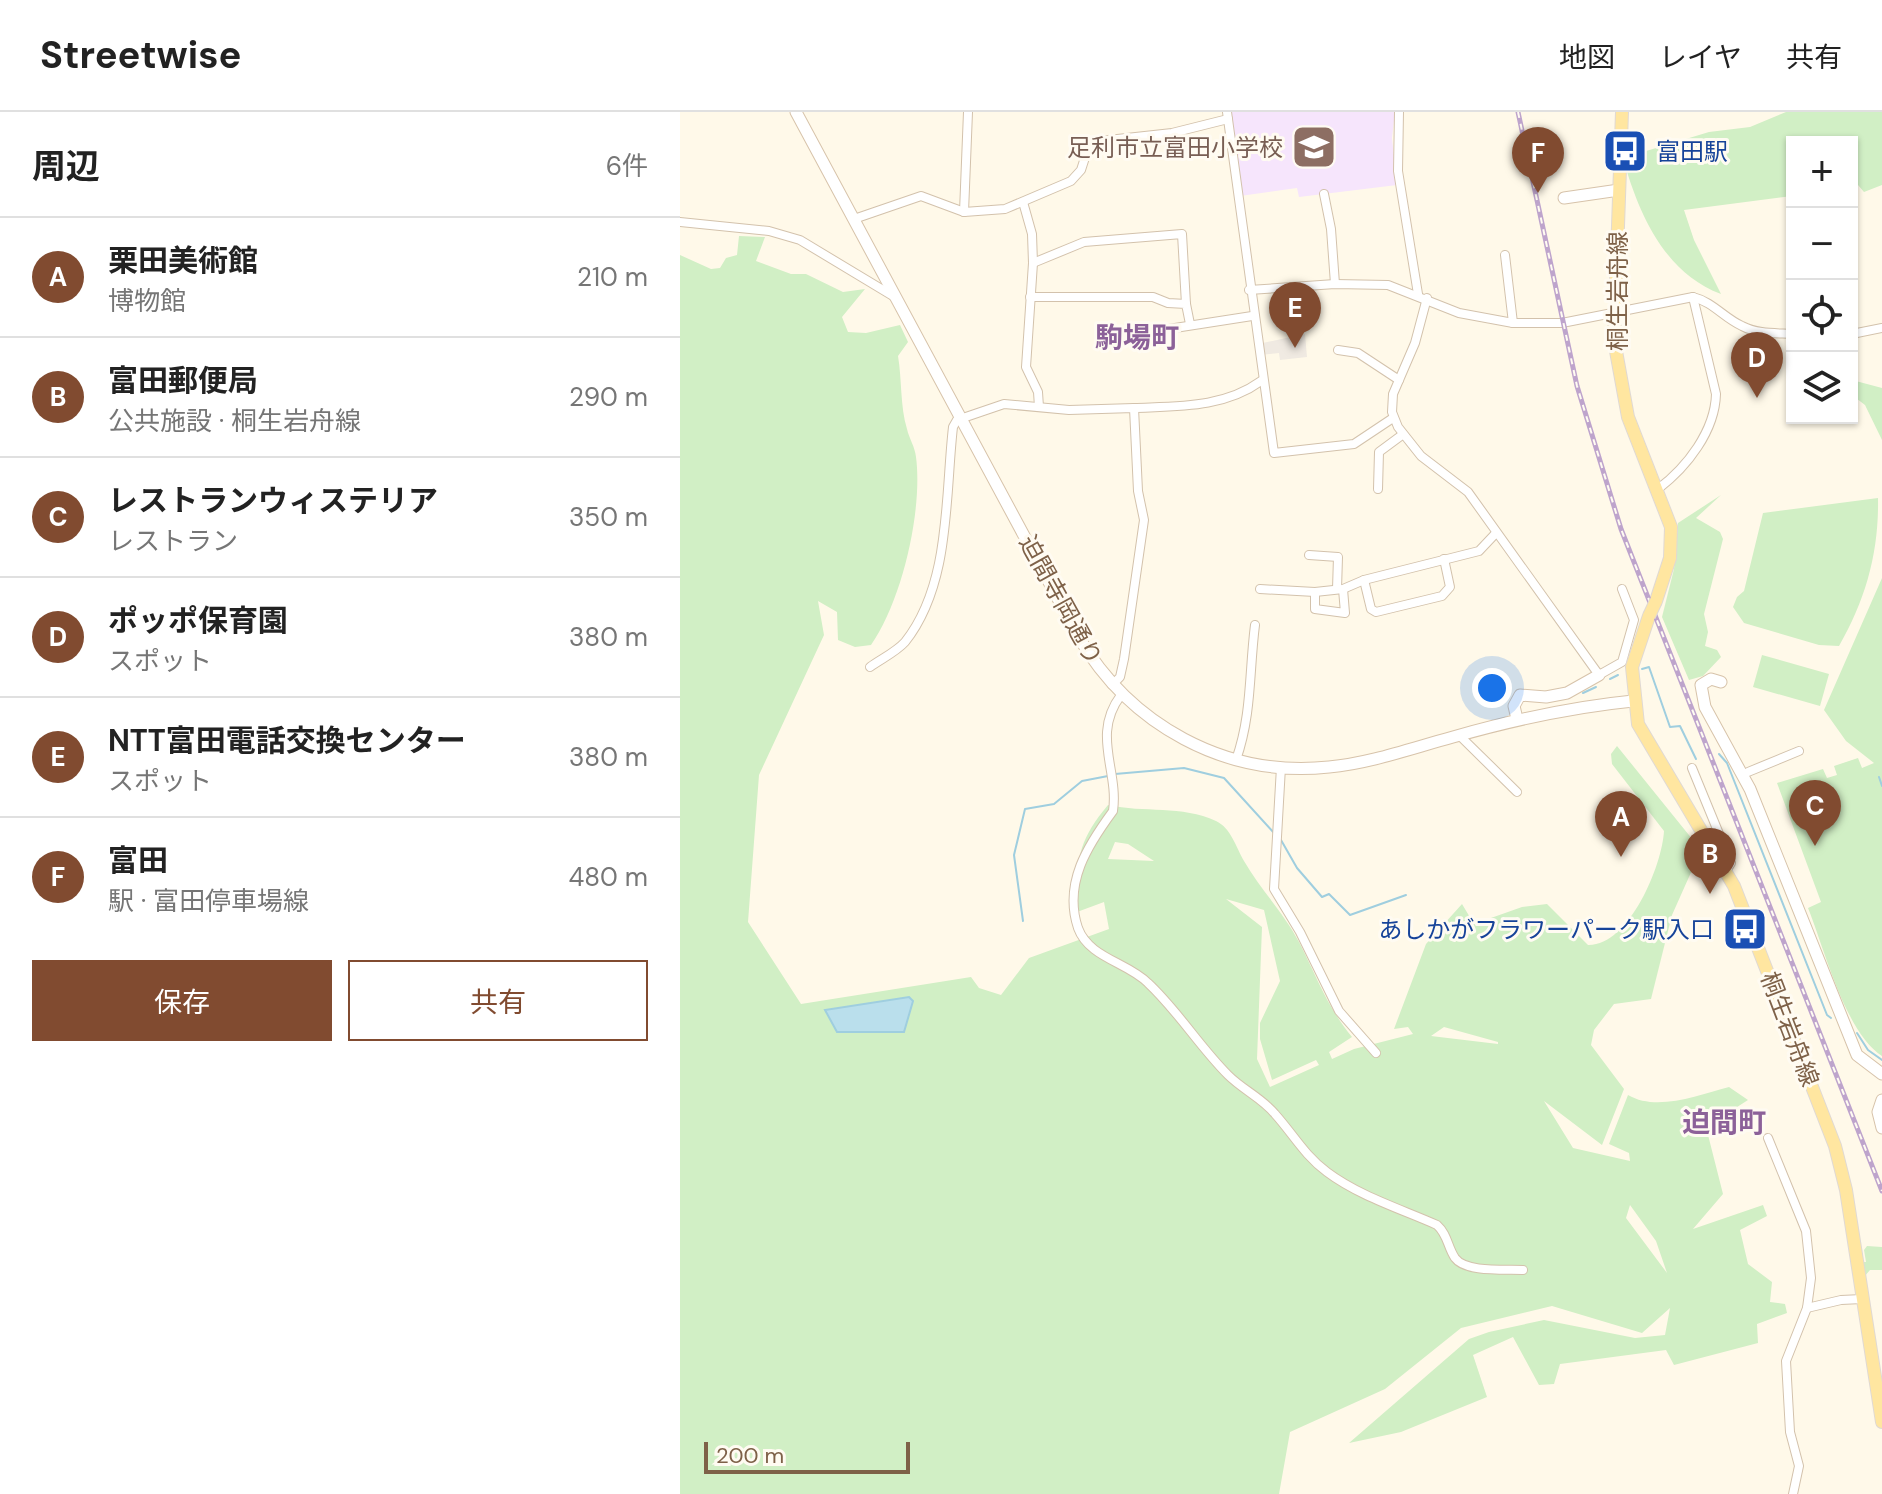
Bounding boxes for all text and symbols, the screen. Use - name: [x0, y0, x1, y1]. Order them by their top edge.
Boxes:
- text: Streetwise: [40, 30, 241, 80]
- text: 地図: [1559, 39, 1615, 76]
- text: レイヤ: [1659, 39, 1742, 76]
- text: 共有: [1786, 39, 1842, 76]
- school or university icon: 足利市立富田小学校: [1290, 123, 1338, 171]
- pin: F: [1512, 127, 1564, 193]
- bus stop icon: 富田駅: [1601, 127, 1649, 175]
- place label: 足利市立富田小学校: [1067, 132, 1283, 163]
- place label: 富田駅: [1656, 136, 1728, 167]
- map controls: [1786, 136, 1858, 424]
- button: +: [1786, 136, 1858, 208]
- text: 周辺: [32, 144, 100, 189]
- text: 6件: [606, 149, 648, 183]
- button: −: [1786, 208, 1858, 280]
- street label: 桐生岩舟線: [1602, 231, 1633, 351]
- text: 栗田美術館: [108, 241, 258, 280]
- text: A: [49, 260, 67, 294]
- text: 210 m: [577, 260, 648, 294]
- button: locate: [1786, 280, 1858, 352]
- pin: E: [1269, 282, 1321, 348]
- text: 博物館: [108, 284, 186, 318]
- district label: 駒場町: [1095, 319, 1179, 356]
- pin: D: [1731, 332, 1783, 398]
- button: layers: [1786, 352, 1858, 424]
- text: 富田郵便局: [108, 361, 258, 400]
- text: B: [50, 380, 66, 414]
- text: 290 m: [569, 380, 648, 414]
- text: 公共施設 · 桐生岩舟線: [108, 404, 361, 438]
- text: レストランウィステリア: [108, 481, 438, 520]
- text: C: [48, 500, 68, 534]
- text: 350 m: [569, 500, 648, 534]
- text: レストラン: [108, 524, 238, 558]
- street label: 迫間寺岡通り: [1013, 530, 1109, 670]
- text: ポッポ保育園: [108, 601, 288, 640]
- text: D: [49, 620, 67, 654]
- text: 380 m: [569, 620, 648, 654]
- text: スポット: [108, 644, 212, 678]
- your location: [1472, 668, 1512, 708]
- text: NTT富田電話交換センター: [108, 721, 466, 760]
- text: E: [50, 740, 66, 774]
- text: 380 m: [569, 740, 648, 774]
- text: スポット: [108, 764, 212, 798]
- pin: C: [1789, 780, 1841, 846]
- pin: A: [1595, 791, 1647, 857]
- pin: B: [1684, 828, 1736, 894]
- text: 富田: [108, 841, 168, 880]
- text: F: [51, 860, 65, 894]
- text: 480 m: [569, 860, 648, 894]
- text: 駅 · 富田停車場線: [108, 884, 309, 918]
- bus stop icon: あしかがフラワーパーク駅入口: [1721, 905, 1769, 953]
- place label: あしかがフラワーパーク駅入口: [1378, 914, 1714, 945]
- button: 保存: [32, 960, 332, 1041]
- button: 共有: [348, 960, 648, 1041]
- street label: 桐生岩舟線: [1754, 967, 1826, 1091]
- district label: 迫間町: [1682, 1104, 1766, 1141]
- scale bar: [704, 1438, 910, 1474]
- text: 200 m: [716, 1441, 784, 1470]

